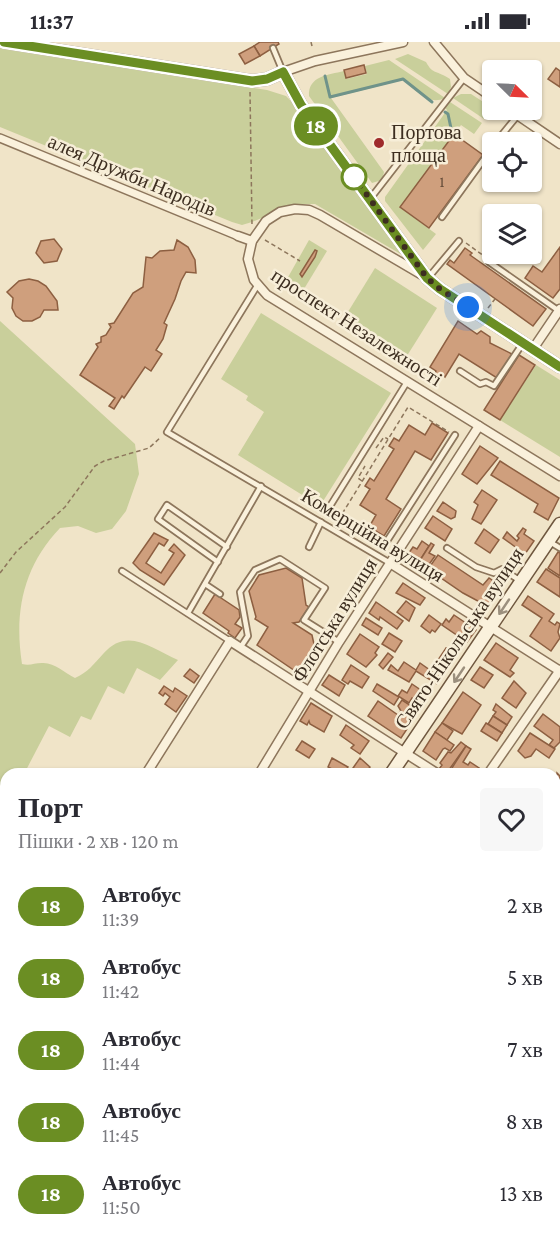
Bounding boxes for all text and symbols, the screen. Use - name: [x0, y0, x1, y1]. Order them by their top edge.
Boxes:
- text: 11:37: [30, 9, 74, 34]
- north arrow: [482, 60, 542, 120]
- map controls: [482, 60, 542, 264]
- line badge: 18: [289, 106, 343, 146]
- text: 18: [306, 114, 326, 138]
- place label: Портова площа: [391, 121, 462, 167]
- street label: алея Дружби Народів: [44, 130, 219, 221]
- button: locate: [482, 132, 542, 192]
- marker: Портова площа: [372, 136, 386, 150]
- unlabelled marker: [341, 164, 367, 190]
- house number: 1: [439, 173, 445, 190]
- button: layers: [482, 204, 542, 264]
- street label: проспект Незалежності: [267, 264, 447, 392]
- your location: [453, 292, 483, 322]
- street label: Комерційна вулиця: [297, 484, 448, 587]
- street label: Свято-Нікольська вулиця: [390, 543, 529, 733]
- street label: Флотська вулиця: [287, 554, 382, 687]
- one-way arrow: [498, 599, 510, 615]
- one-way arrow: [453, 666, 465, 682]
- button: heart: [480, 788, 543, 851]
- text: Порт: [18, 792, 83, 823]
- text: Пішки · 2 хв · 120 m: [18, 830, 178, 852]
- text: Автобус: [102, 882, 181, 907]
- text: 2 хв: [507, 893, 543, 918]
- text: 18: [41, 894, 61, 918]
- text: 11:39: [102, 908, 139, 930]
- text: Автобус: [102, 954, 181, 979]
- text: 5 хв: [507, 965, 543, 990]
- text: 18: [41, 966, 61, 990]
- text: 11:42: [102, 980, 139, 1002]
- text: Автобус: [102, 1026, 181, 1051]
- text: 7 хв: [507, 1037, 543, 1062]
- text: 18: [41, 1038, 61, 1062]
- text: 11:44: [102, 1052, 140, 1074]
- text: Автобус: [102, 1098, 181, 1123]
- text: 8 хв: [506, 1109, 543, 1134]
- text: 18: [41, 1110, 61, 1134]
- text: 11:45: [102, 1124, 139, 1146]
- text: Автобус: [102, 1170, 181, 1195]
- text: 13 хв: [500, 1181, 543, 1206]
- text: 18: [41, 1182, 61, 1206]
- text: 11:50: [102, 1196, 141, 1218]

